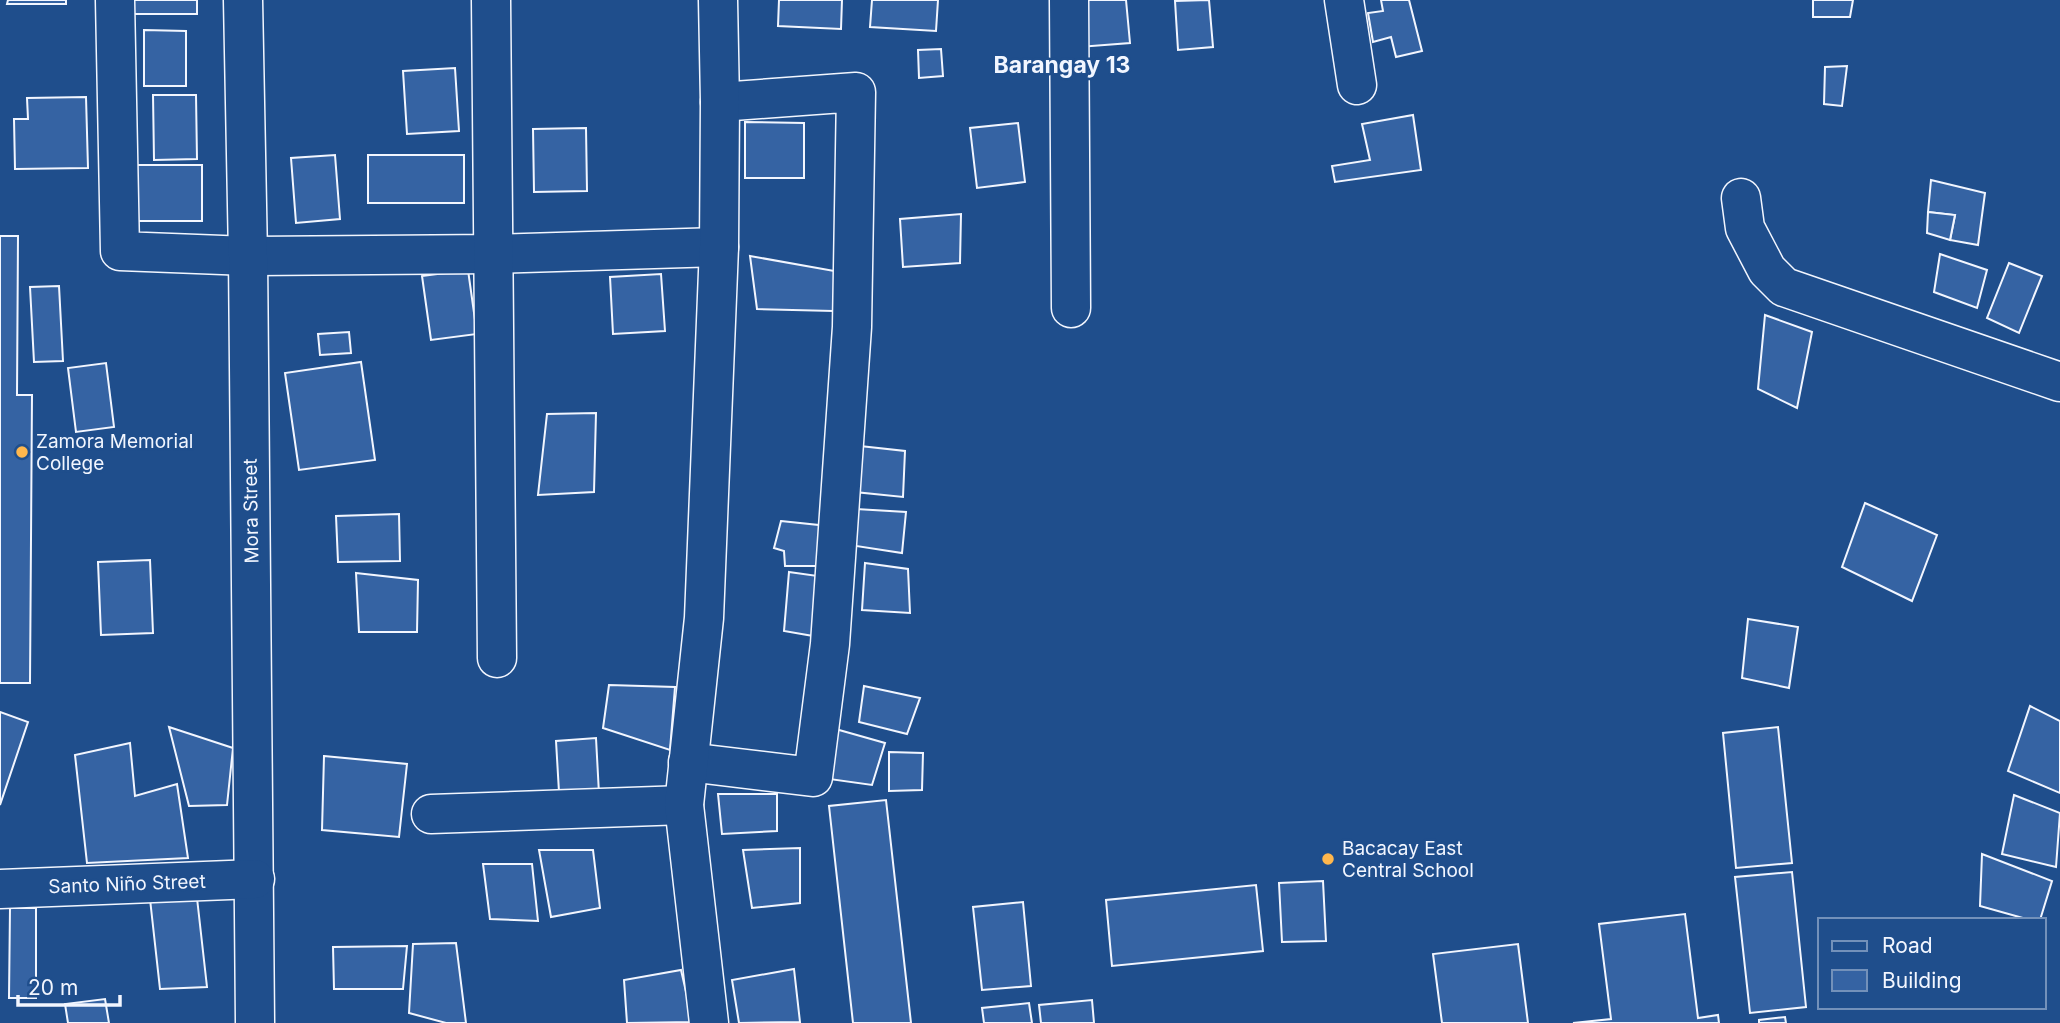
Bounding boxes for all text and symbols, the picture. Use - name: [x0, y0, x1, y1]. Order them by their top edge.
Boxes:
- district label: Barangay 13: [994, 51, 1130, 79]
- place label: Zamora Memorial College: [36, 430, 193, 475]
- marker: Zamora Memorial College: [14, 444, 30, 460]
- street label: Mora Street: [239, 458, 263, 564]
- place label: Bacacay East Central School: [1342, 837, 1474, 882]
- marker: Bacacay East Central School: [1320, 851, 1336, 867]
- street label: Santo Niño Street: [48, 870, 206, 898]
- legend: [1818, 918, 2046, 1009]
- text: Road: [1882, 933, 1933, 958]
- scale bar: [18, 964, 119, 1008]
- text: Building: [1882, 968, 1962, 993]
- text: 20 m: [28, 975, 78, 1000]

